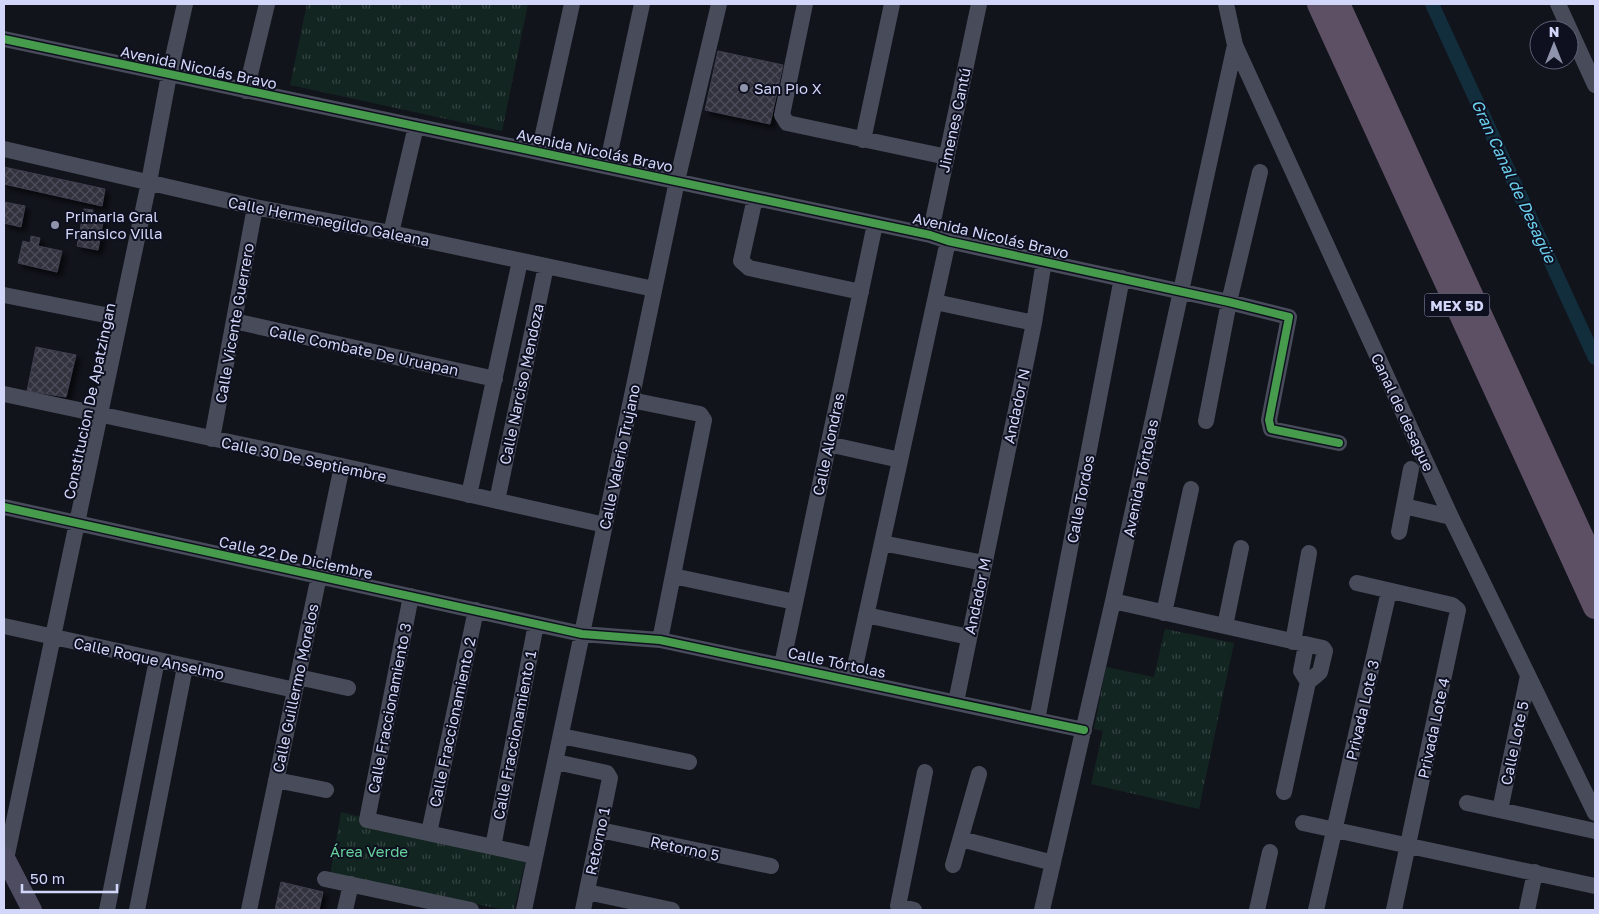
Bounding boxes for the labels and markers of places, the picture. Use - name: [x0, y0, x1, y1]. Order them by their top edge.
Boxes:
- place label: San Pio X: [754, 79, 822, 97]
- marker: San Pio X: [738, 82, 750, 94]
- place label: Primaria Gral Fransico Villa: [65, 207, 162, 242]
- marker: Primaria Gral Fransico Villa: [49, 219, 61, 231]

